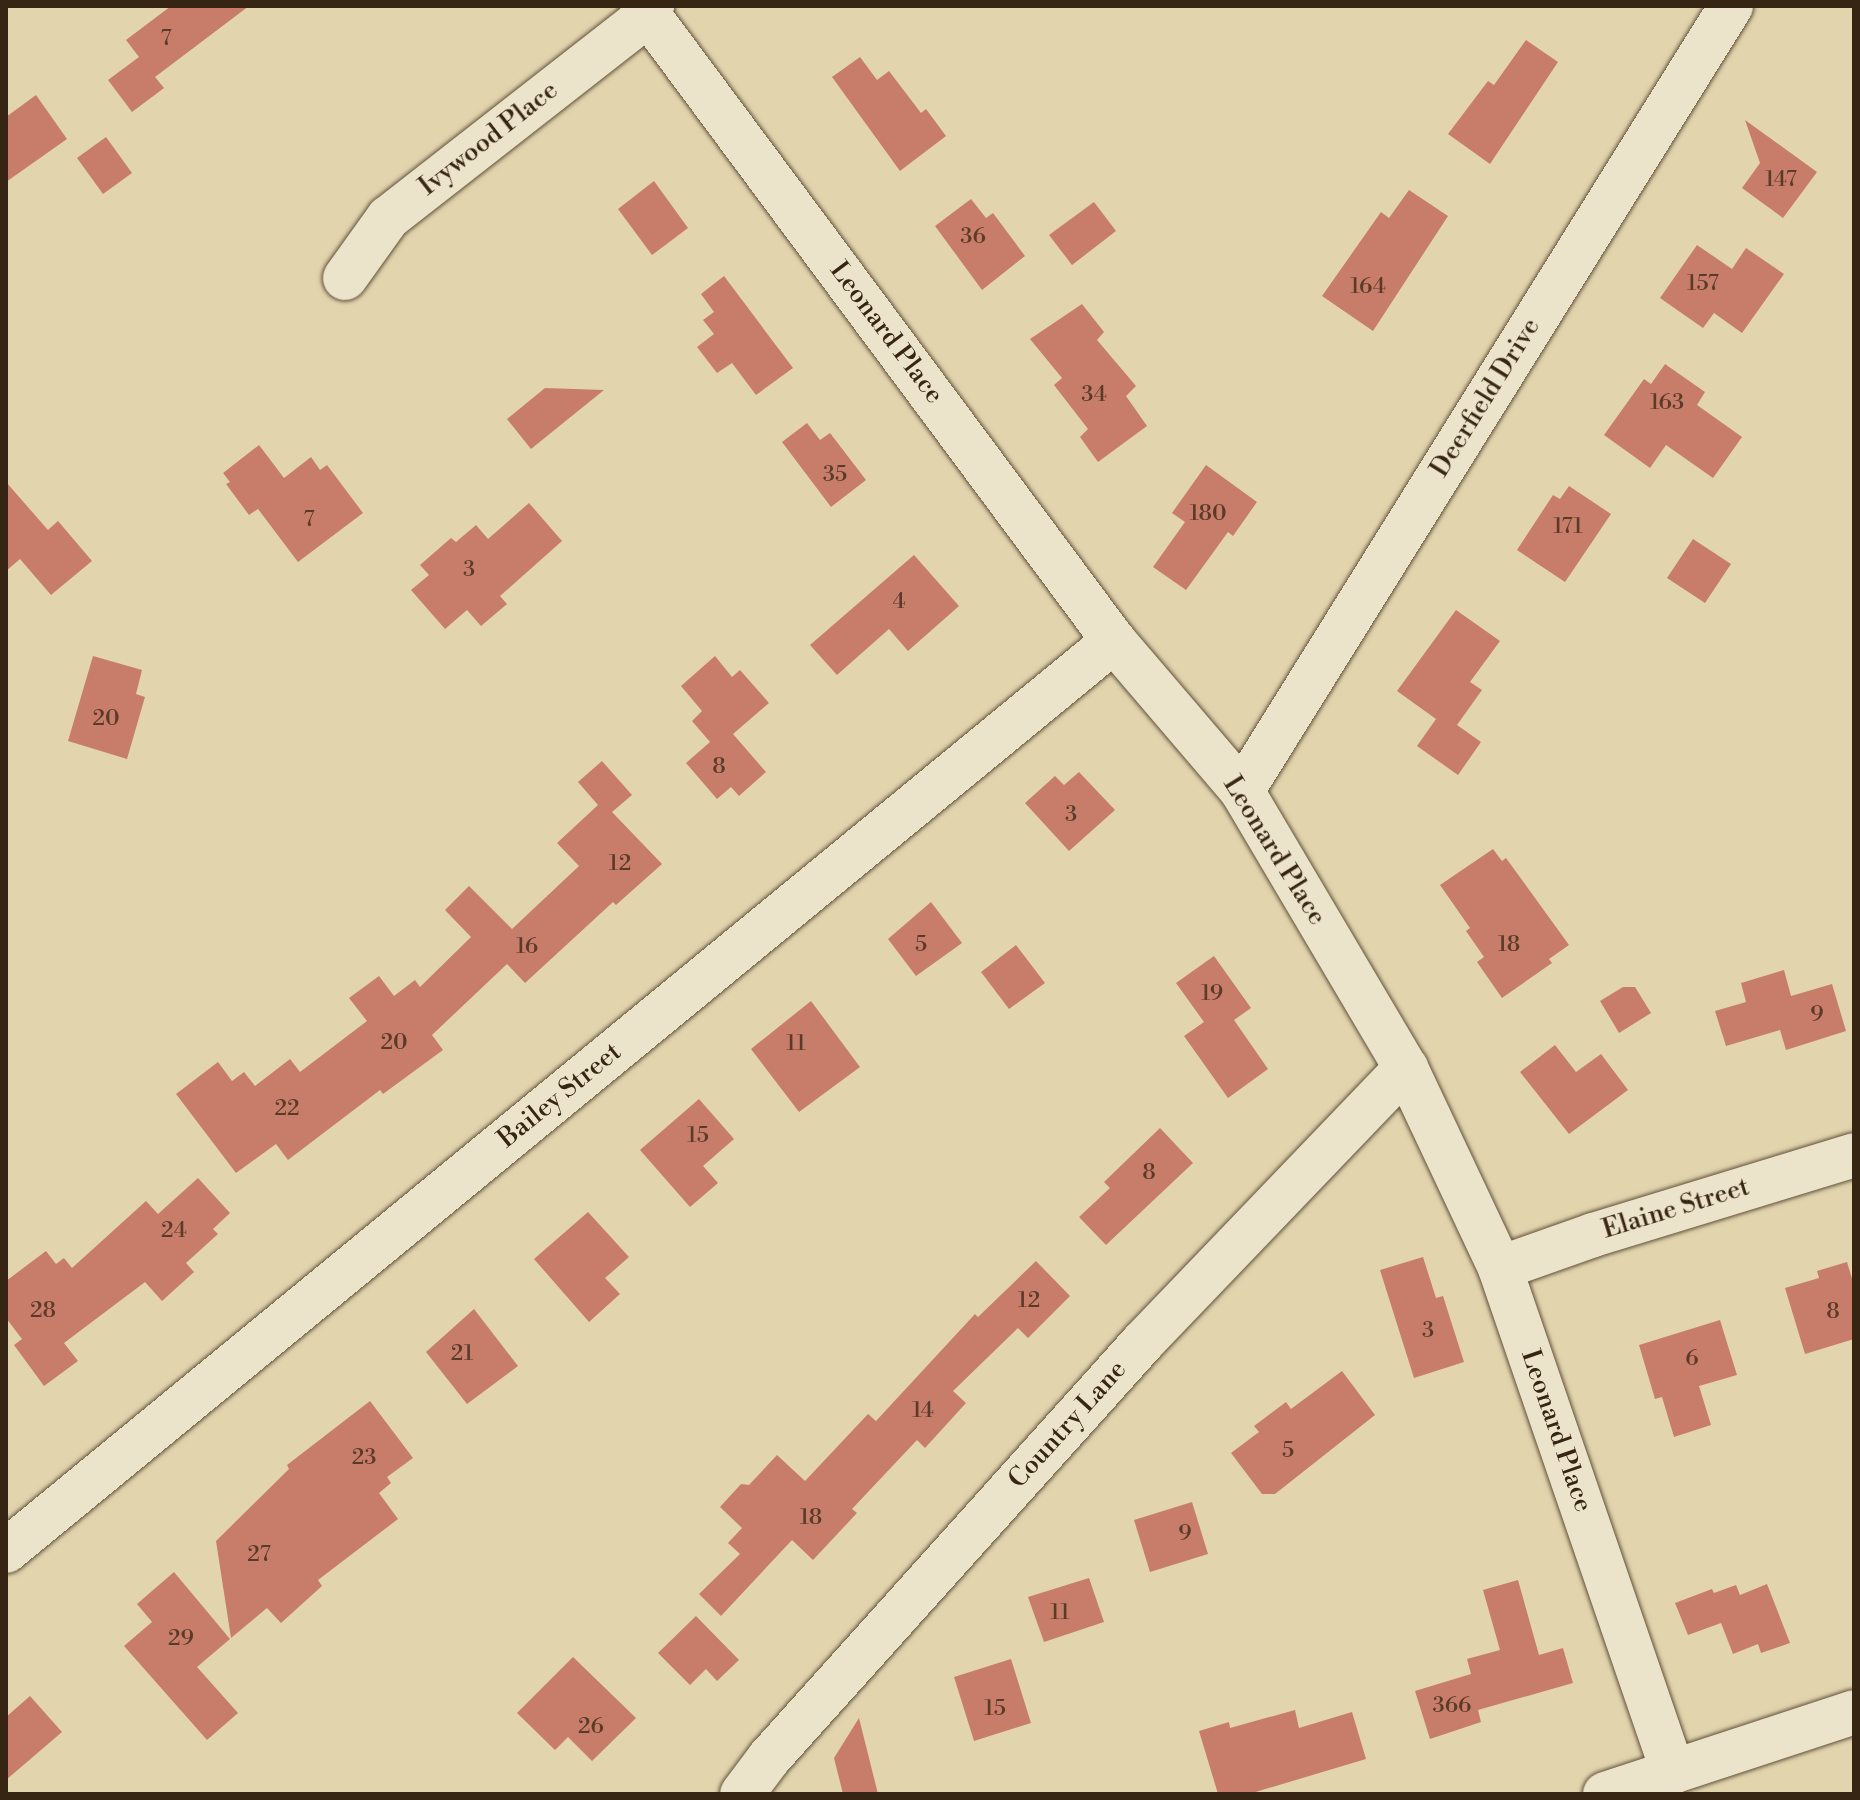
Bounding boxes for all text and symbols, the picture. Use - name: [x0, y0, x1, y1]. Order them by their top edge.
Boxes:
- house number: 7: [160, 26, 172, 52]
- street label: Ivywood Place: [413, 75, 565, 203]
- house number: 147: [1765, 167, 1797, 193]
- house number: 36: [960, 224, 986, 250]
- street label: Leonard Place: [822, 256, 950, 410]
- house number: 157: [1687, 271, 1719, 297]
- house number: 164: [1350, 274, 1386, 300]
- street label: Deerfield Drive: [1425, 313, 1547, 483]
- house number: 34: [1081, 382, 1107, 408]
- house number: 163: [1650, 390, 1684, 416]
- house number: 35: [823, 462, 847, 488]
- house number: 180: [1189, 501, 1227, 527]
- house number: 7: [303, 507, 315, 533]
- house number: 171: [1553, 514, 1583, 540]
- house number: 3: [463, 557, 475, 583]
- house number: 4: [892, 589, 906, 615]
- house number: 20: [92, 706, 120, 732]
- house number: 8: [712, 754, 726, 780]
- street label: Leonard Place: [1216, 771, 1332, 931]
- house number: 3: [1065, 802, 1077, 828]
- house number: 12: [609, 851, 631, 877]
- house number: 5: [915, 932, 927, 958]
- house number: 18: [1498, 932, 1520, 958]
- house number: 16: [516, 934, 538, 960]
- house number: 19: [1201, 981, 1223, 1007]
- house number: 9: [1810, 1002, 1824, 1028]
- house number: 20: [380, 1030, 408, 1056]
- house number: 11: [786, 1031, 806, 1057]
- street label: Bailey Street: [492, 1037, 628, 1155]
- house number: 22: [274, 1096, 300, 1122]
- house number: 15: [687, 1123, 709, 1149]
- house number: 8: [1142, 1160, 1156, 1186]
- street label: Elaine Street: [1599, 1172, 1753, 1246]
- house number: 24: [161, 1218, 187, 1244]
- house number: 12: [1018, 1288, 1040, 1314]
- house number: 28: [30, 1298, 56, 1324]
- house number: 8: [1826, 1299, 1840, 1325]
- house number: 3: [1422, 1318, 1434, 1344]
- house number: 21: [451, 1341, 473, 1367]
- street label: Leonard Place: [1514, 1346, 1598, 1516]
- house number: 6: [1685, 1346, 1699, 1372]
- street label: Country Lane: [1002, 1355, 1134, 1495]
- house number: 14: [912, 1398, 934, 1424]
- house number: 5: [1282, 1438, 1294, 1464]
- house number: 23: [352, 1445, 376, 1471]
- house number: 18: [800, 1505, 822, 1531]
- house number: 9: [1178, 1521, 1192, 1547]
- house number: 27: [247, 1542, 271, 1568]
- house number: 11: [1050, 1600, 1070, 1626]
- house number: 29: [168, 1626, 194, 1652]
- house number: 366: [1433, 1693, 1471, 1719]
- house number: 15: [984, 1696, 1006, 1722]
- house number: 26: [578, 1714, 604, 1740]

